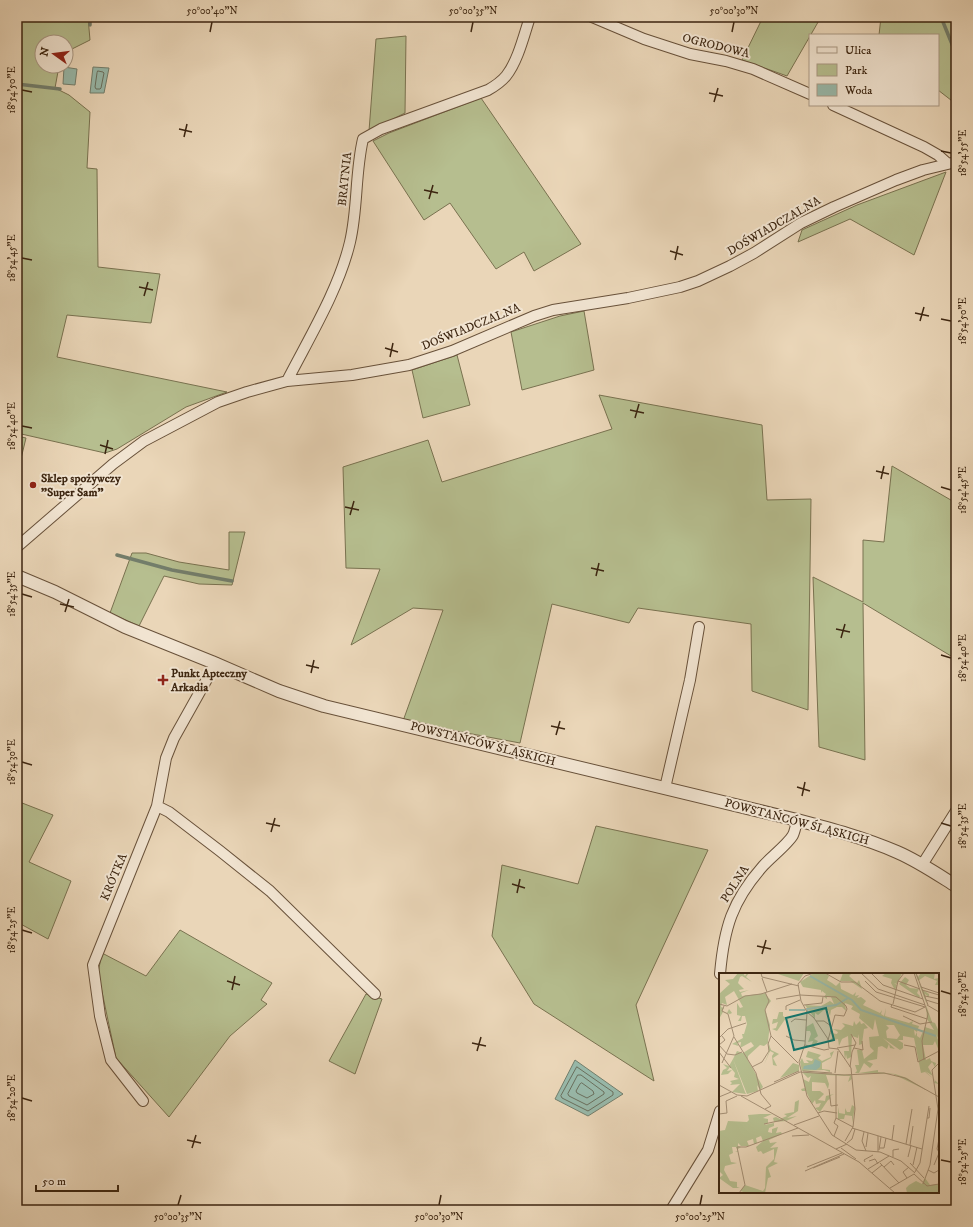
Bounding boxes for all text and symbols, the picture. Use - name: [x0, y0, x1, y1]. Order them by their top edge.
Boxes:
- text: 50°00'40"N: [186, 5, 238, 17]
- text: 50°00'35"N: [449, 5, 497, 17]
- text: 50°00'30"N: [709, 5, 759, 17]
- street label: OGRODOWA: [681, 30, 752, 62]
- north arrow: [34, 34, 74, 74]
- legend: [809, 34, 939, 106]
- text: Ulica: [845, 43, 872, 58]
- text: N: [37, 46, 53, 58]
- text: Park: [845, 63, 867, 78]
- text: 18°54'50"E: [6, 66, 18, 114]
- text: Woda: [844, 83, 873, 98]
- text: 18°54'55"E: [957, 130, 969, 176]
- street label: BRATNIA: [335, 151, 355, 207]
- street label: DOŚWIADCZALNA: [725, 193, 824, 259]
- text: 18°54'45"E: [6, 234, 18, 282]
- text: 18°54'50"E: [957, 297, 969, 345]
- street label: DOŚWIADCZALNA: [419, 300, 523, 354]
- text: 18°54'40"E: [6, 402, 18, 450]
- text: 18°54'45"E: [957, 466, 969, 514]
- place label: Sklep spożywczy "Super Sam": [41, 471, 121, 500]
- marker: Sklep spożywczy "Super Sam": [28, 480, 38, 490]
- text: 18°54'35"E: [6, 571, 18, 617]
- text: 18°54'40"E: [957, 634, 969, 682]
- place label: Punkt Apteczny Arkadia: [170, 666, 247, 695]
- marker: Punkt Apteczny Arkadia: [158, 675, 168, 685]
- street label: POWSTAŃCÓW ŚLĄSKICH: [409, 719, 557, 769]
- text: 18°54'30"E: [6, 739, 18, 785]
- street label: POWSTAŃCÓW ŚLĄSKICH: [723, 795, 871, 849]
- text: 18°54'35"E: [957, 803, 969, 849]
- street label: KRÓTKA: [97, 851, 131, 903]
- street label: POLNA: [717, 862, 753, 905]
- text: 18°54'25"E: [6, 907, 18, 953]
- text: 18°54'30"E: [957, 971, 969, 1017]
- inset map: [719, 973, 939, 1193]
- text: 18°54'20"E: [6, 1075, 18, 1121]
- text: 18°54'25"E: [957, 1139, 969, 1185]
- scale bar: [36, 1167, 118, 1193]
- text: 50 m: [42, 1174, 66, 1189]
- text: 50°00'35"N: [154, 1211, 202, 1223]
- text: 50°00'30"N: [414, 1211, 464, 1223]
- text: 50°00'25"N: [675, 1211, 725, 1223]

